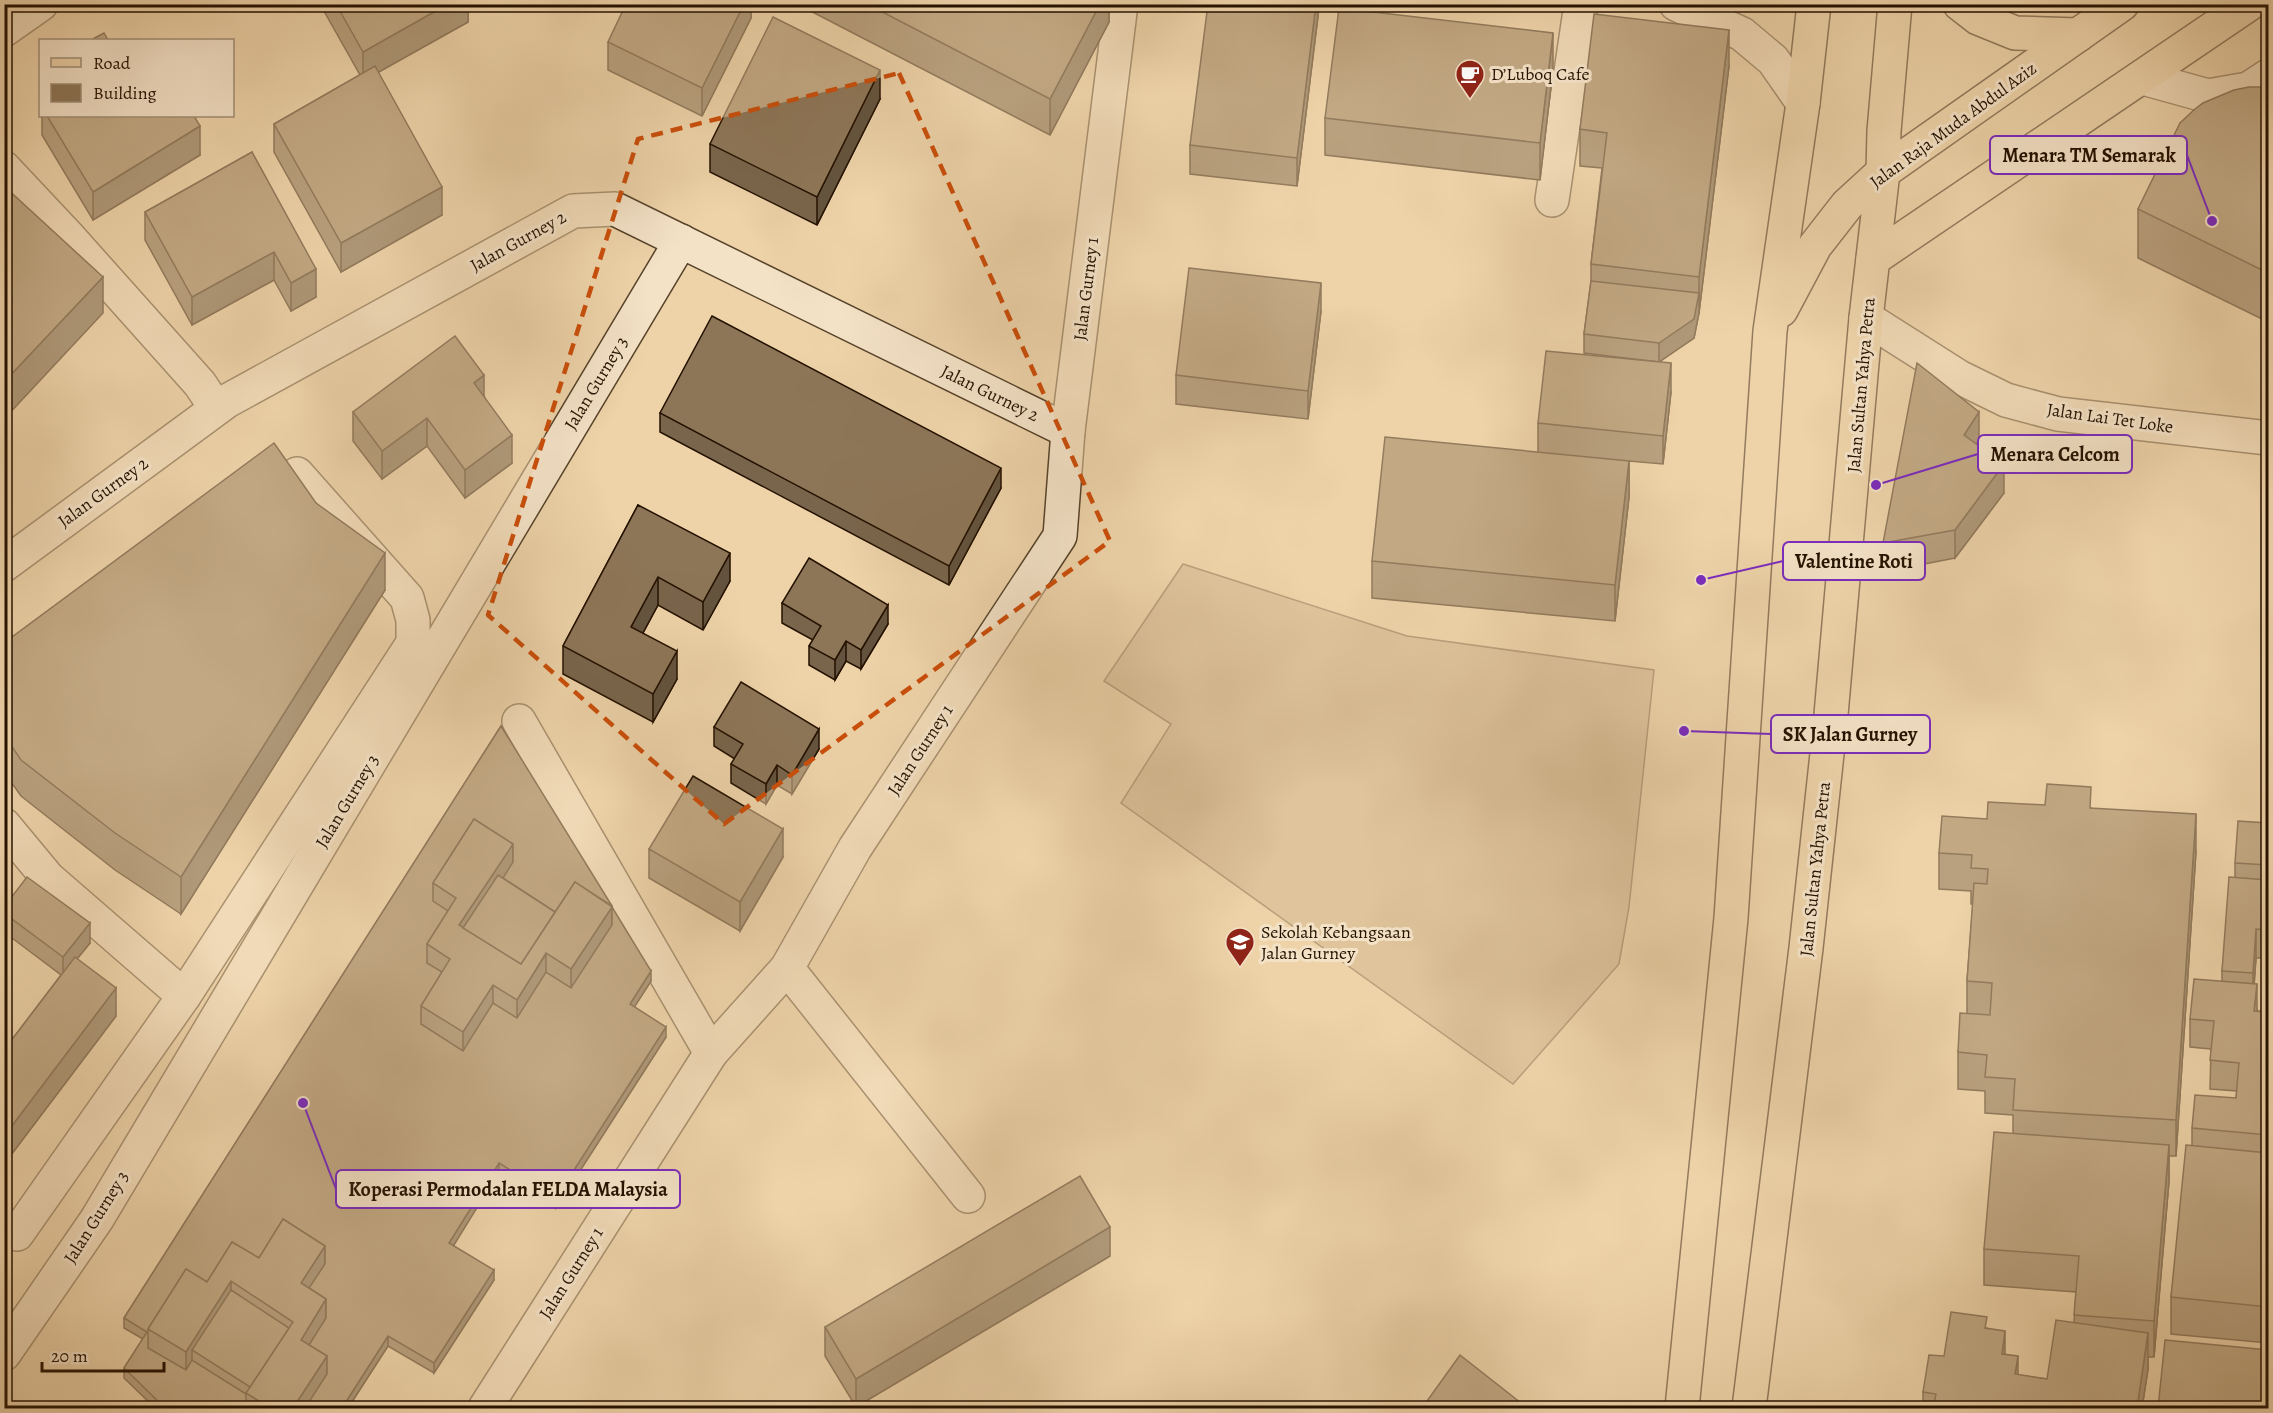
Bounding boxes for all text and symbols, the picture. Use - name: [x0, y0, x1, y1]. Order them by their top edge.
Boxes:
- legend: [39, 39, 234, 117]
- text: Road: [93, 51, 131, 75]
- street label: Jalan Raja Muda Abdul Aziz: [1865, 56, 2041, 194]
- cafe icon: D’Luboq Cafe: [1454, 58, 1486, 100]
- place label: D’Luboq Cafe: [1491, 62, 1589, 86]
- text: Building: [93, 81, 157, 105]
- callout: Menara TM Semarak: [1990, 136, 2187, 174]
- text: Menara TM Semarak: [2002, 142, 2176, 169]
- street label: Jalan Gurney 2: [466, 205, 571, 277]
- street label: Jalan Gurney 1: [1068, 236, 1104, 342]
- street label: Jalan Sultan Yahya Petra: [1841, 296, 1881, 473]
- street label: Jalan Gurney 3: [559, 332, 633, 434]
- street label: Jalan Gurney 2: [937, 359, 1043, 427]
- street label: Jalan Lai Tet Loke: [2045, 397, 2175, 439]
- callout: Menara Celcom: [1978, 435, 2132, 473]
- text: Menara Celcom: [1990, 441, 2120, 468]
- street label: Jalan Gurney 2: [53, 451, 153, 533]
- callout: Valentine Roti: [1783, 542, 1925, 580]
- text: Valentine Roti: [1794, 548, 1913, 575]
- street label: Jalan Gurney 1: [882, 700, 958, 800]
- callout: SK Jalan Gurney: [1771, 715, 1930, 753]
- text: SK Jalan Gurney: [1783, 721, 1918, 748]
- street label: Jalan Gurney 3: [310, 750, 384, 852]
- street label: Jalan Sultan Yahya Petra: [1794, 780, 1836, 958]
- place label: Sekolah Kebangsaan Jalan Gurney: [1261, 920, 1411, 965]
- school or university icon: Sekolah Kebangsaan Jalan Gurney: [1224, 926, 1256, 968]
- street label: Jalan Gurney 3: [58, 1166, 134, 1268]
- callout: Koperasi Permodalan FELDA Malaysia: [336, 1170, 680, 1208]
- text: Koperasi Permodalan FELDA Malaysia: [348, 1176, 668, 1203]
- street label: Jalan Gurney 1: [533, 1223, 609, 1323]
- scale bar: [42, 1335, 164, 1373]
- text: 20 m: [51, 1344, 88, 1368]

